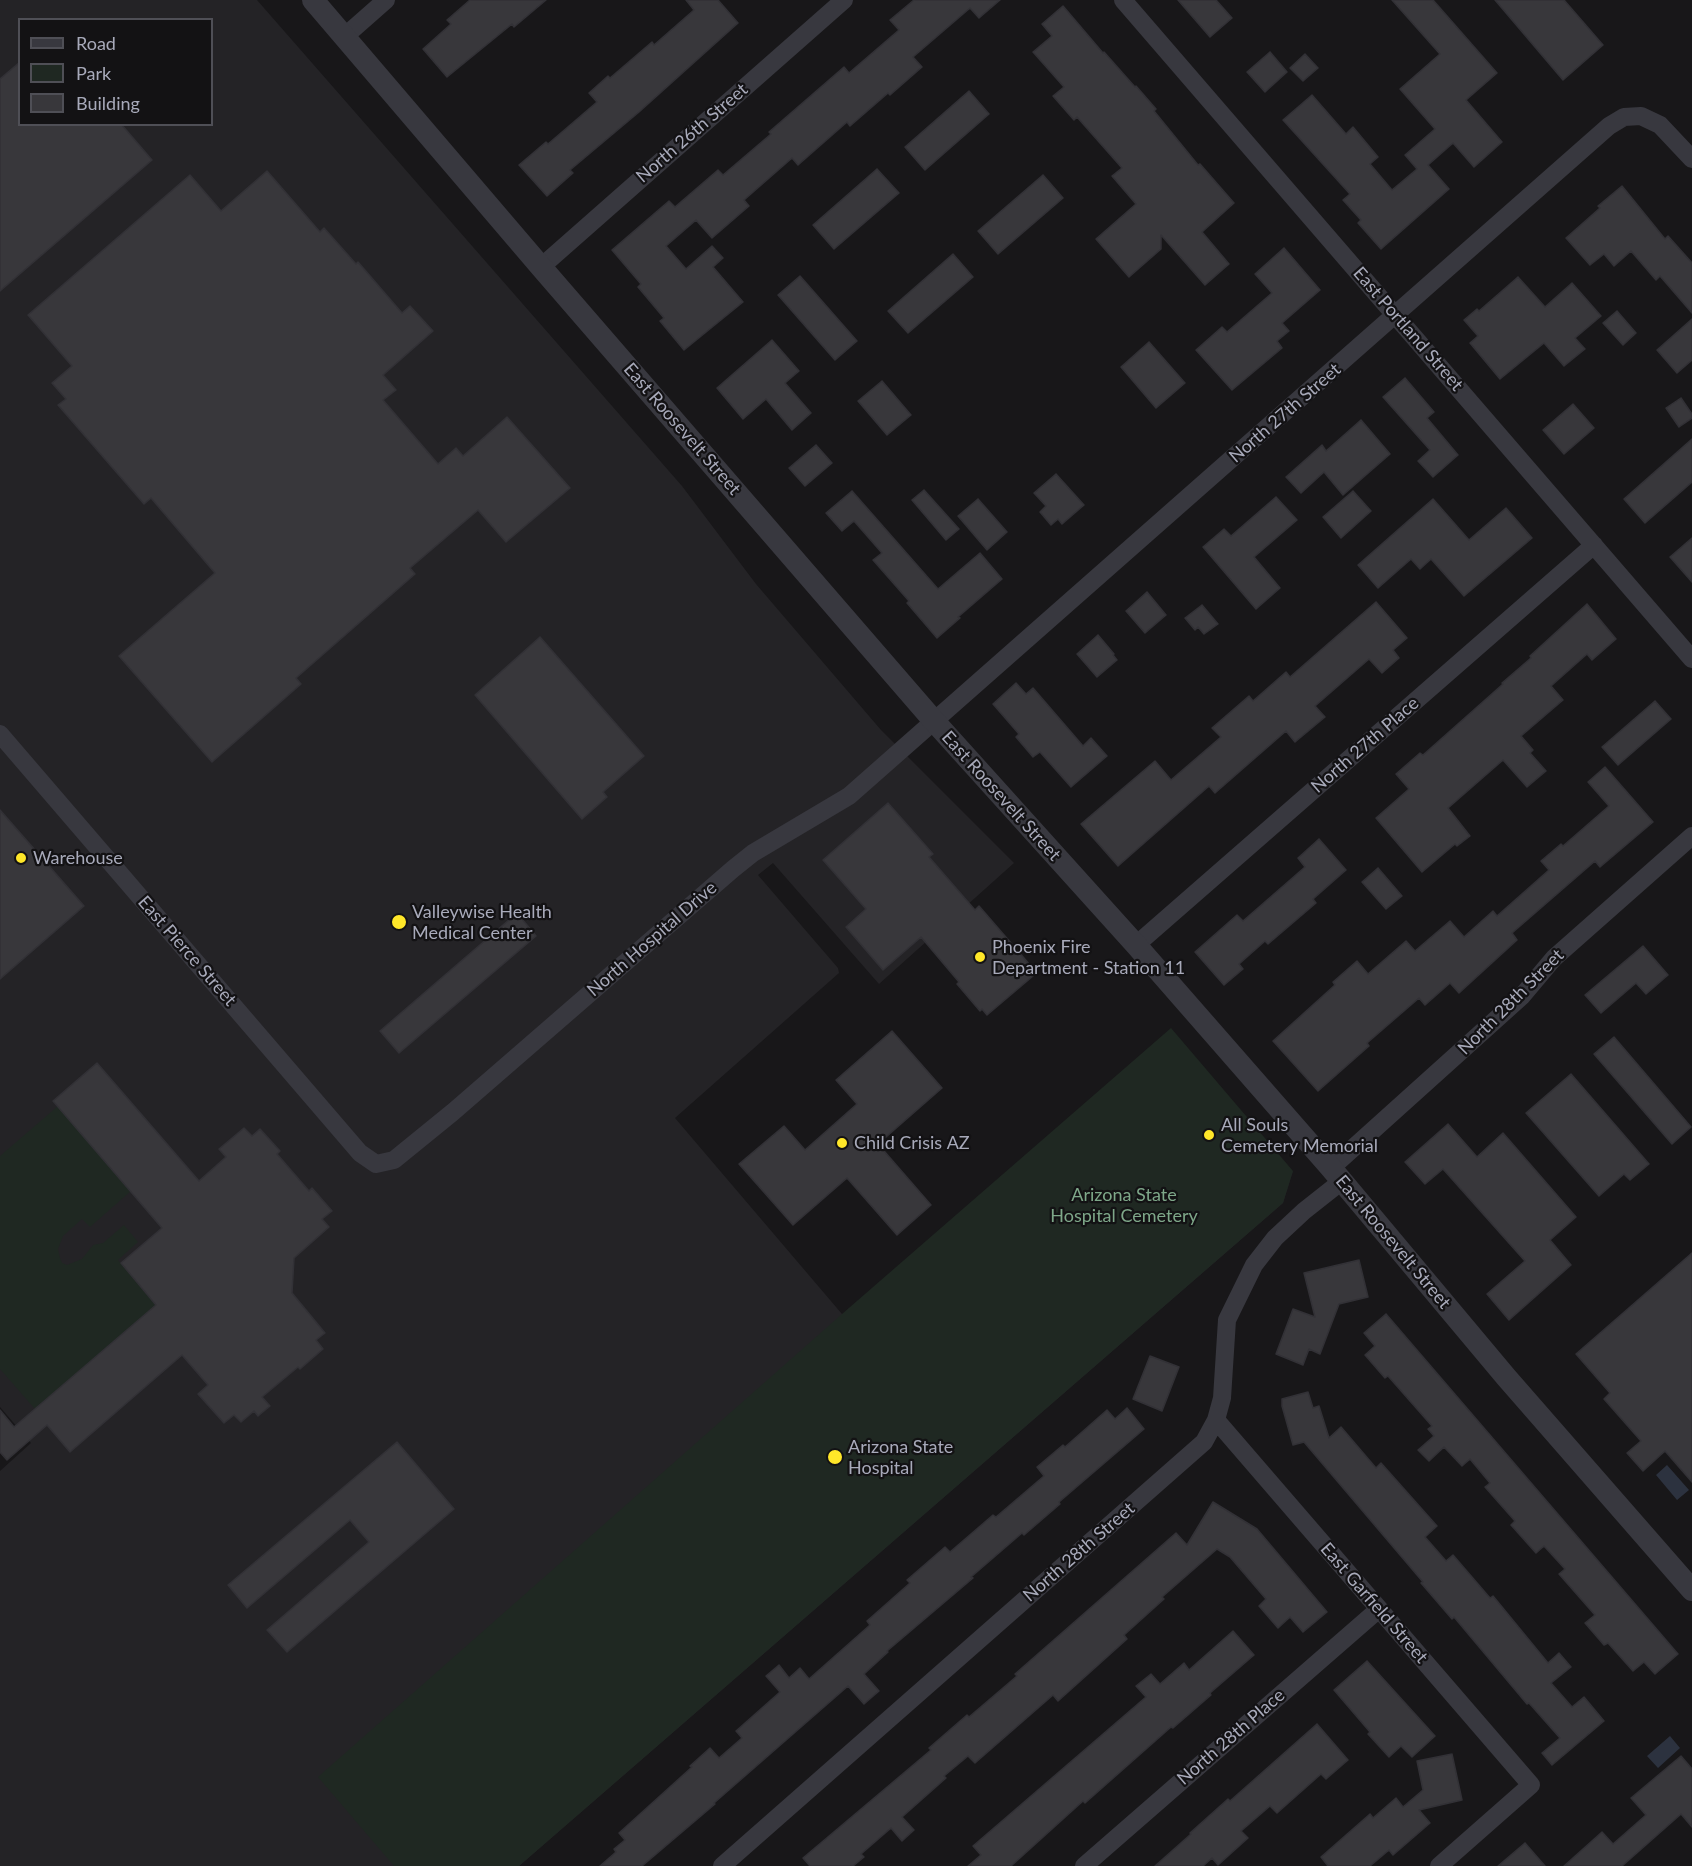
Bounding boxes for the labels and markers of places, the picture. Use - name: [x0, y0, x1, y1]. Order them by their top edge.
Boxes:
- place label: Warehouse: [33, 847, 123, 869]
- marker: Warehouse: [14, 851, 28, 865]
- place label: Valleywise Health Medical Center: [412, 901, 552, 944]
- marker: Valleywise Health Medical Center: [390, 913, 408, 931]
- place label: Phoenix Fire Department - Station 11: [992, 936, 1185, 978]
- marker: Phoenix Fire Department - Station 11: [973, 950, 987, 964]
- place label: All Souls Cemetery Memorial: [1221, 1114, 1378, 1156]
- marker: All Souls Cemetery Memorial: [1202, 1128, 1216, 1142]
- place label: Child Crisis AZ: [854, 1132, 970, 1154]
- marker: Child Crisis AZ: [835, 1136, 849, 1150]
- place label: Arizona State Hospital: [848, 1436, 953, 1478]
- marker: Arizona State Hospital: [826, 1448, 844, 1466]

